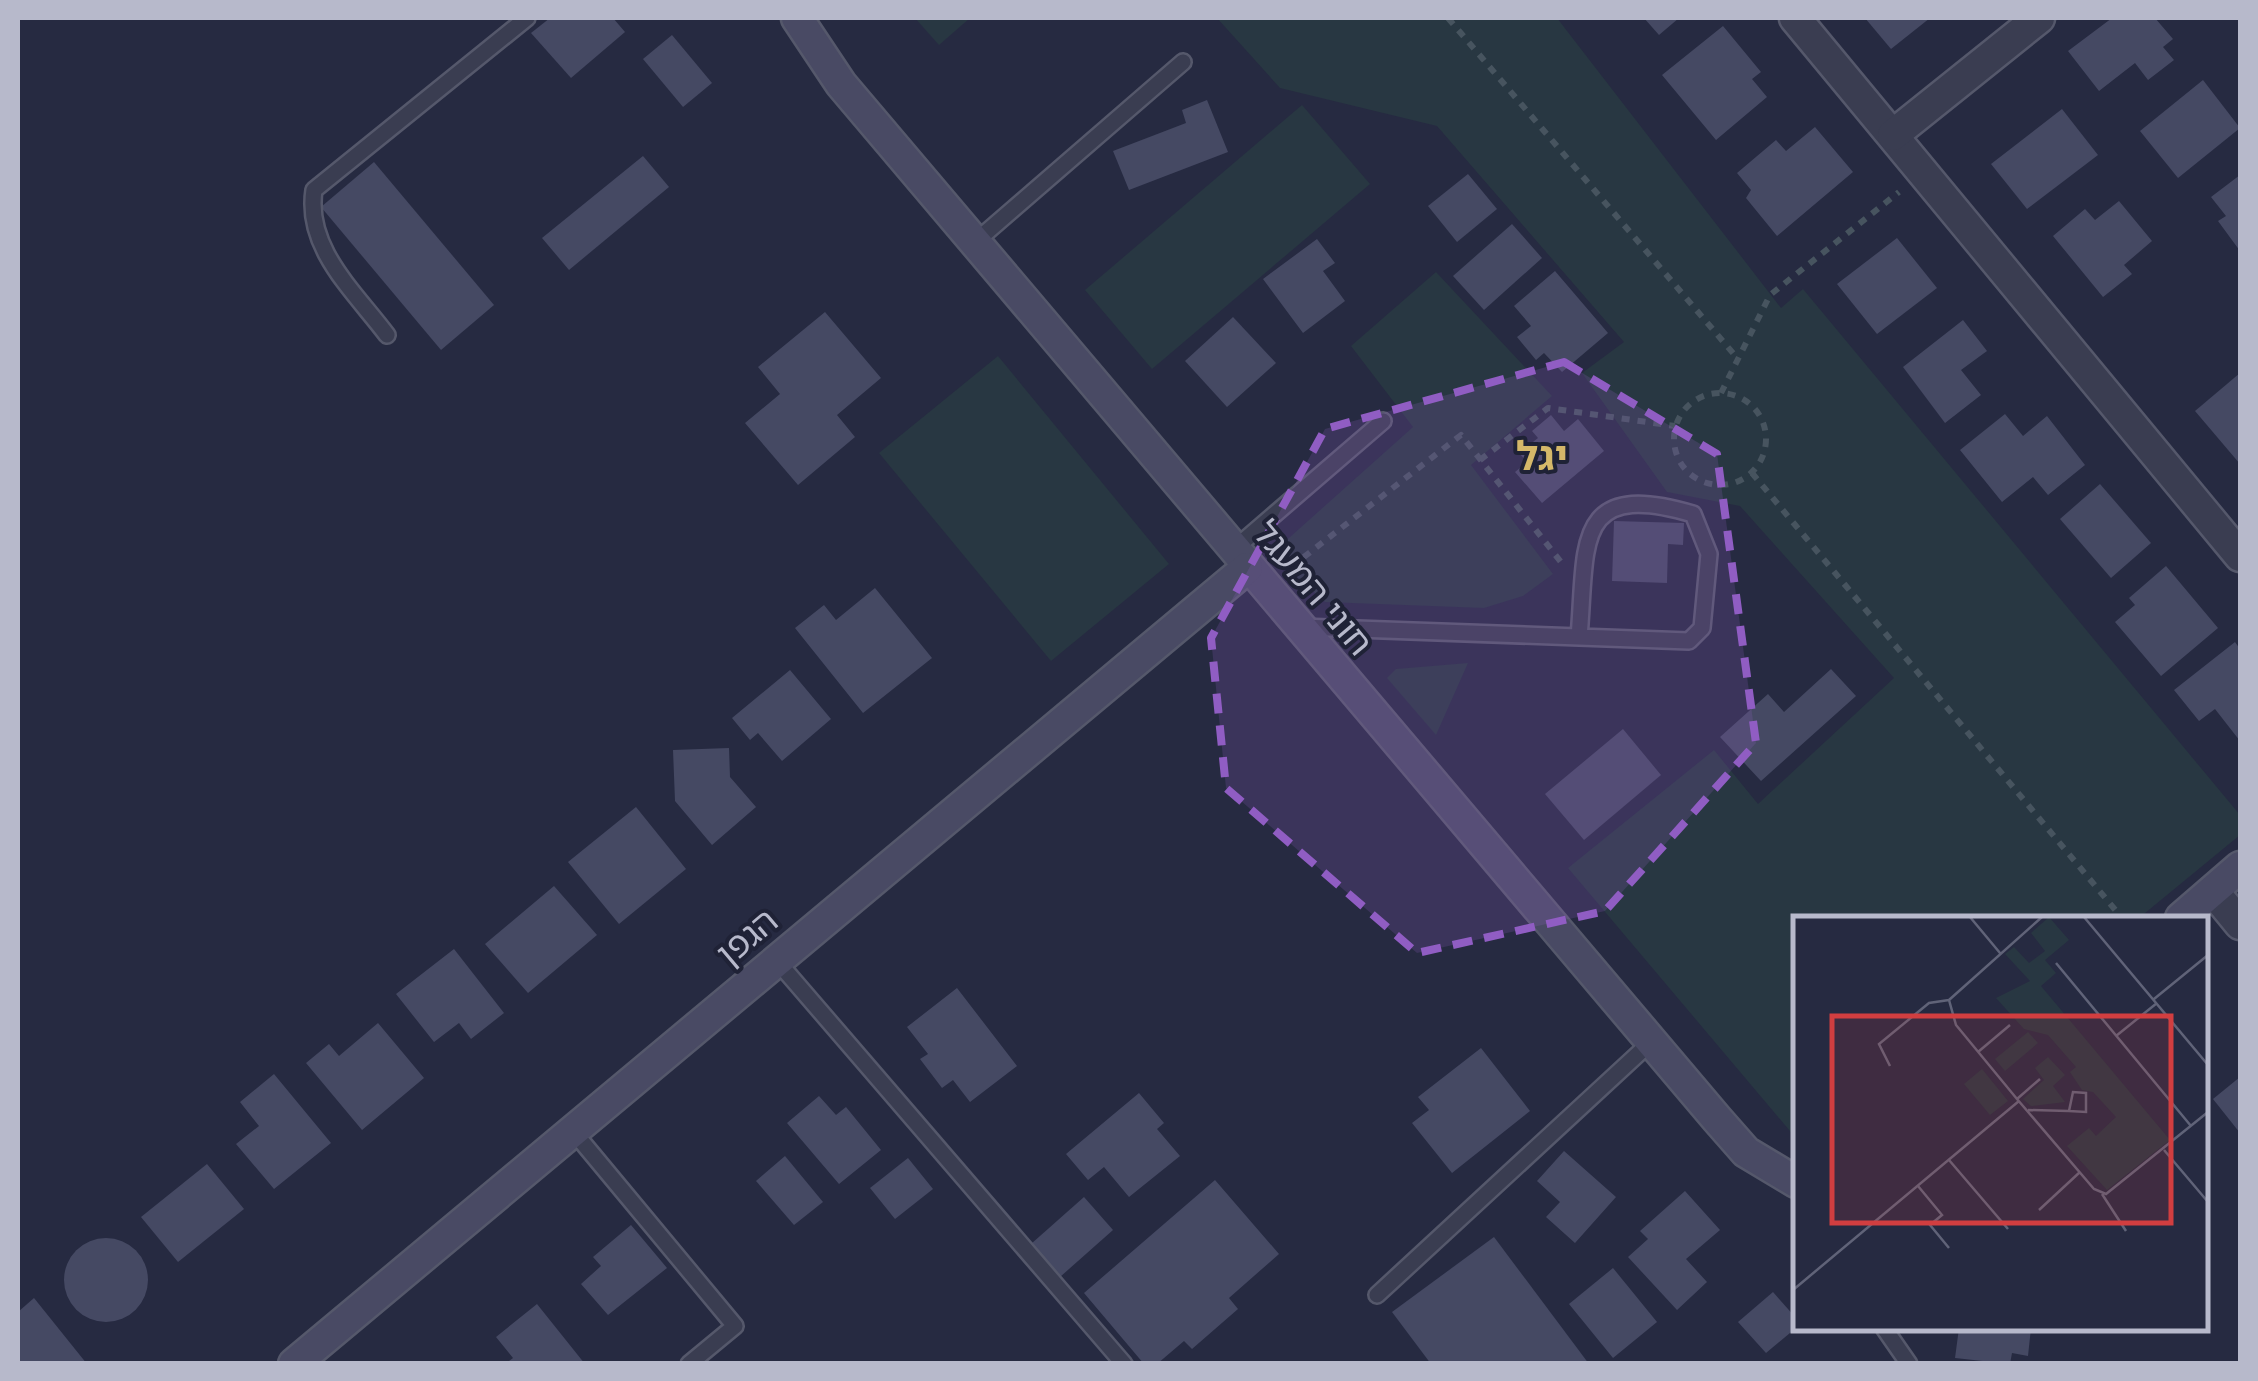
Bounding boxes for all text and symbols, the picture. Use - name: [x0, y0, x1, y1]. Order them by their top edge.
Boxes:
- district label: יגל: [1516, 431, 1568, 480]
- street label: חוני המעגל: [1245, 512, 1382, 664]
- street label: הגפן: [707, 899, 786, 975]
- inset map: [1793, 916, 2208, 1331]

